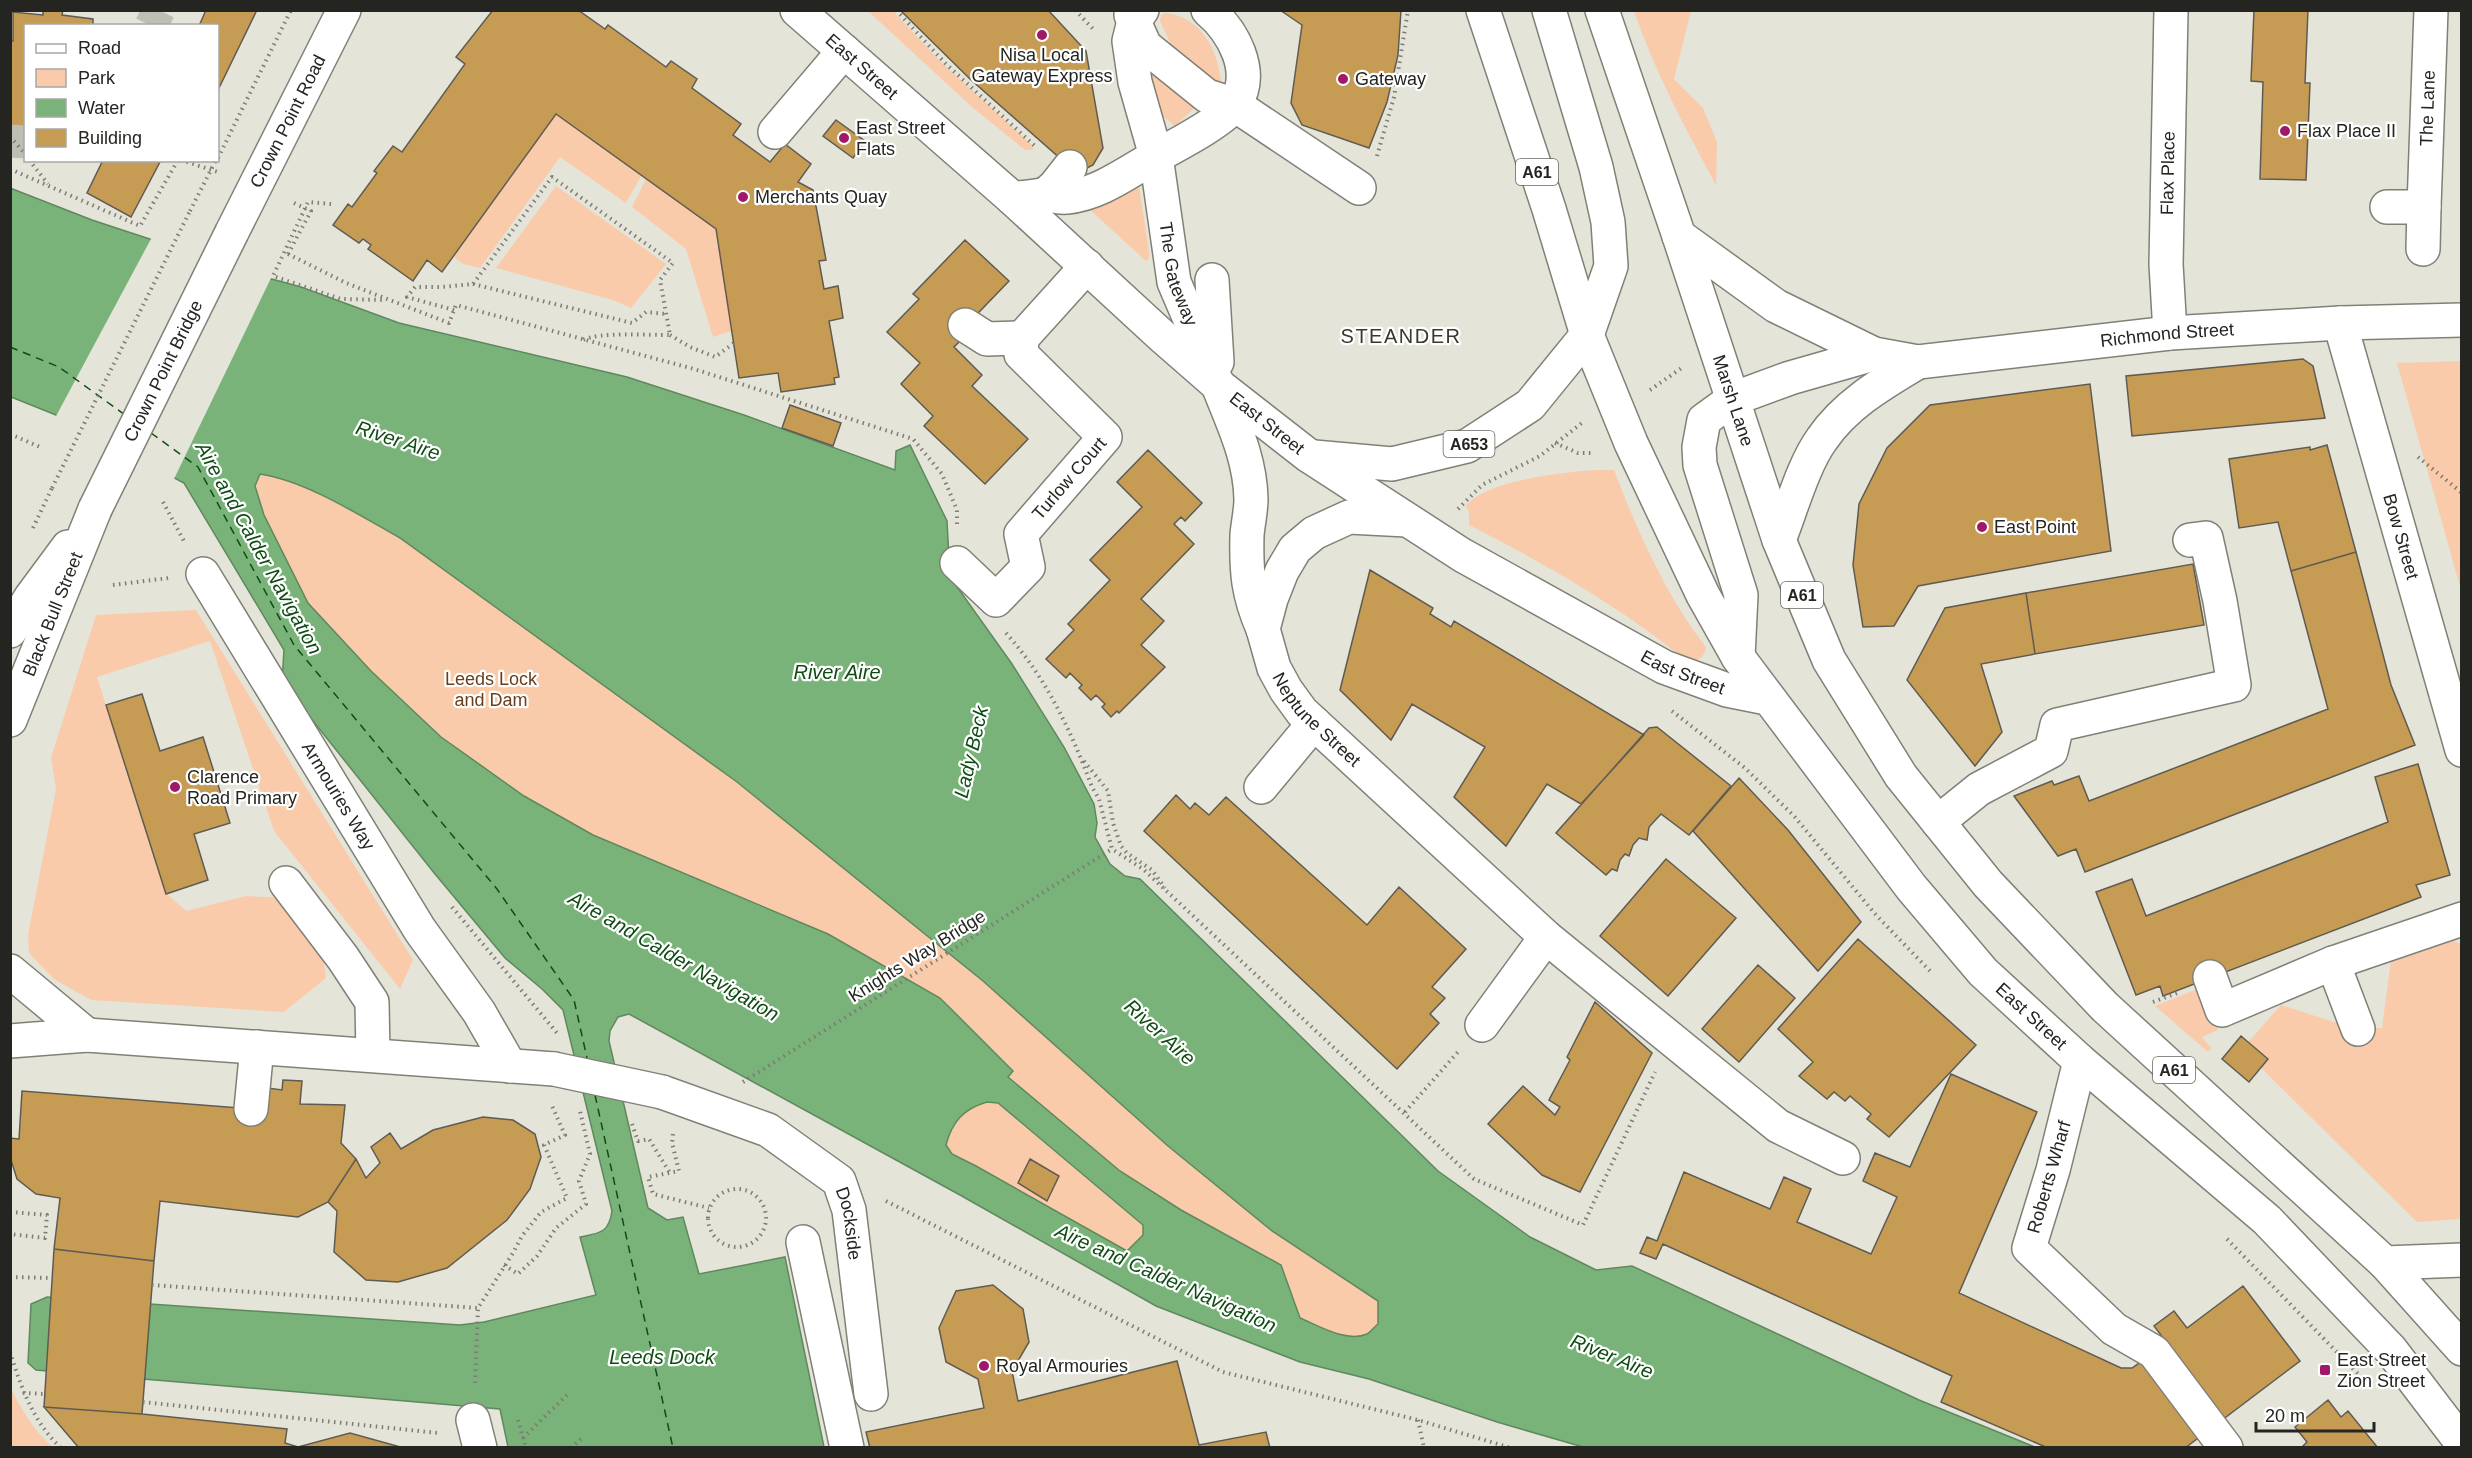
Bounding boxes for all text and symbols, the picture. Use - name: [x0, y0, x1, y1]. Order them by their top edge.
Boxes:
- legend: [24, 24, 219, 162]
- marker: Nisa Local Gateway Express: [1035, 28, 1049, 42]
- street label: East Street: [822, 30, 902, 103]
- text: Road: [78, 38, 121, 58]
- place label: Nisa Local Gateway Express: [971, 45, 1113, 86]
- street label: Crown Point Road: [246, 52, 330, 191]
- text: Park: [78, 68, 116, 88]
- place label: Gateway: [1355, 69, 1426, 89]
- street label: The Lane: [2416, 70, 2439, 146]
- marker: Gateway: [1336, 72, 1350, 86]
- text: Water: [78, 98, 125, 118]
- place label: East Street Flats: [856, 118, 945, 159]
- place label: Flax Place II: [2297, 121, 2396, 141]
- marker: Flax Place II: [2278, 124, 2292, 138]
- text: Building: [78, 128, 142, 148]
- marker: East Street Flats: [837, 131, 851, 145]
- street label: Flax Place: [2157, 131, 2179, 215]
- road number: A61: [1516, 159, 1558, 185]
- place label: Merchants Quay: [755, 187, 887, 207]
- marker: Merchants Quay: [736, 190, 750, 204]
- street label: The Gateway: [1156, 221, 1202, 329]
- street label: Crown Point Bridge: [120, 297, 207, 445]
- street label: Richmond Street: [2099, 319, 2234, 351]
- district label: STEANDER: [1341, 325, 1461, 347]
- street label: Marsh Lane: [1709, 352, 1757, 449]
- street label: East Street: [1226, 388, 1308, 459]
- water label: River Aire: [353, 416, 443, 464]
- road number: A653: [1444, 431, 1494, 457]
- street label: Turlow Court: [1028, 433, 1110, 524]
- water label: Aire and Calder Navigation: [191, 437, 327, 658]
- street label: Bow Street: [2379, 491, 2423, 582]
- place label: East Point: [1994, 517, 2076, 537]
- marker: East Point: [1975, 520, 1989, 534]
- street label: Black Bull Street: [19, 549, 87, 679]
- road number: A61: [1781, 582, 1823, 608]
- street label: East Street: [1637, 646, 1728, 698]
- water label: River Aire: [793, 661, 881, 683]
- park label: Leeds Lock and Dam: [445, 669, 538, 710]
- street label: Neptune Street: [1268, 669, 1364, 771]
- water label: Lady Beck: [950, 703, 992, 800]
- street label: Armouries Way: [298, 739, 379, 853]
- place label: Clarence Road Primary: [187, 767, 297, 808]
- marker: Clarence Road Primary: [168, 780, 182, 794]
- water label: Aire and Calder Navigation: [564, 886, 783, 1025]
- street label: Knights Way Bridge: [845, 906, 989, 1006]
- street label: East Street: [1992, 979, 2071, 1054]
- water label: River Aire: [1120, 995, 1200, 1069]
- road number: A61: [2153, 1057, 2195, 1083]
- street label: Roberts Wharf: [2023, 1118, 2075, 1236]
- street label: Dockside: [832, 1184, 865, 1261]
- water label: Aire and Calder Navigation: [1051, 1219, 1280, 1337]
- water label: River Aire: [1568, 1329, 1656, 1383]
- water label: Leeds Dock: [609, 1346, 716, 1368]
- place label: East Street Zion Street: [2337, 1350, 2426, 1391]
- place label: Royal Armouries: [996, 1356, 1128, 1376]
- marker: Royal Armouries: [977, 1359, 991, 1373]
- marker: East Street Zion Street: [2318, 1363, 2332, 1377]
- scale bar: [2256, 1395, 2374, 1433]
- text: 20 m: [2265, 1406, 2305, 1426]

